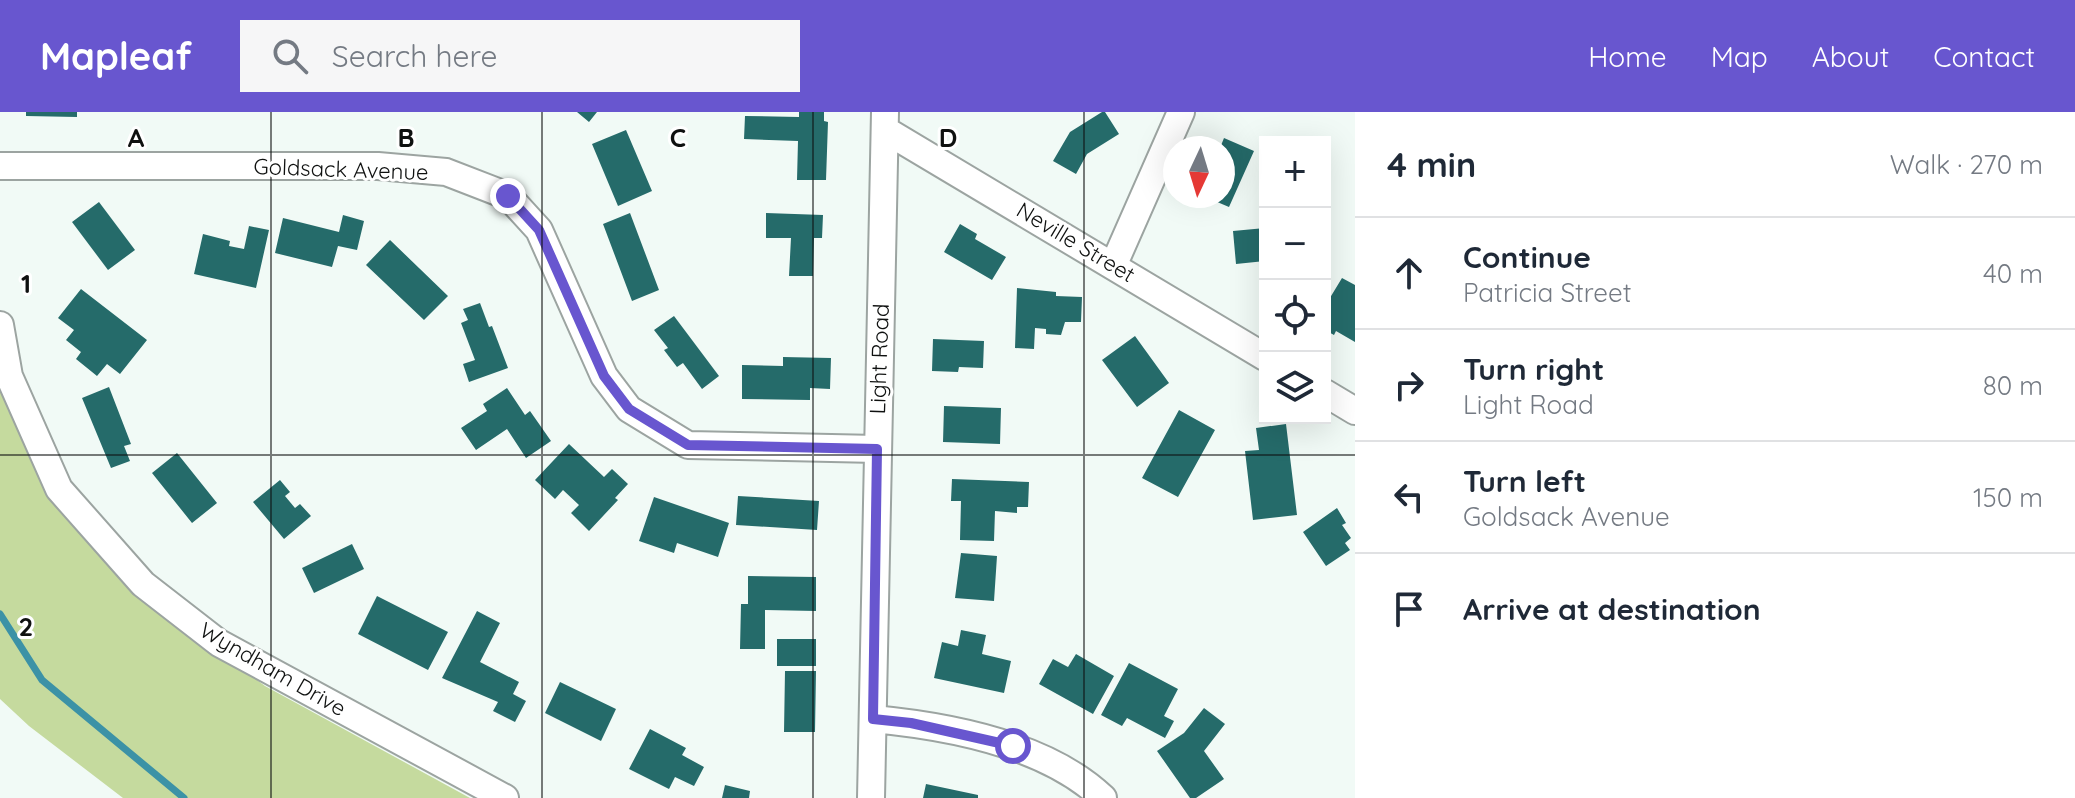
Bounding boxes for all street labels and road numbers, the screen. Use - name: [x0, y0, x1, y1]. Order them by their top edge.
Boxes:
- street label: Goldsack Avenue: [253, 152, 429, 186]
- street label: Neville Street: [1012, 196, 1140, 288]
- street label: Light Road: [863, 303, 895, 415]
- street label: Wyndham Drive: [195, 616, 351, 722]

